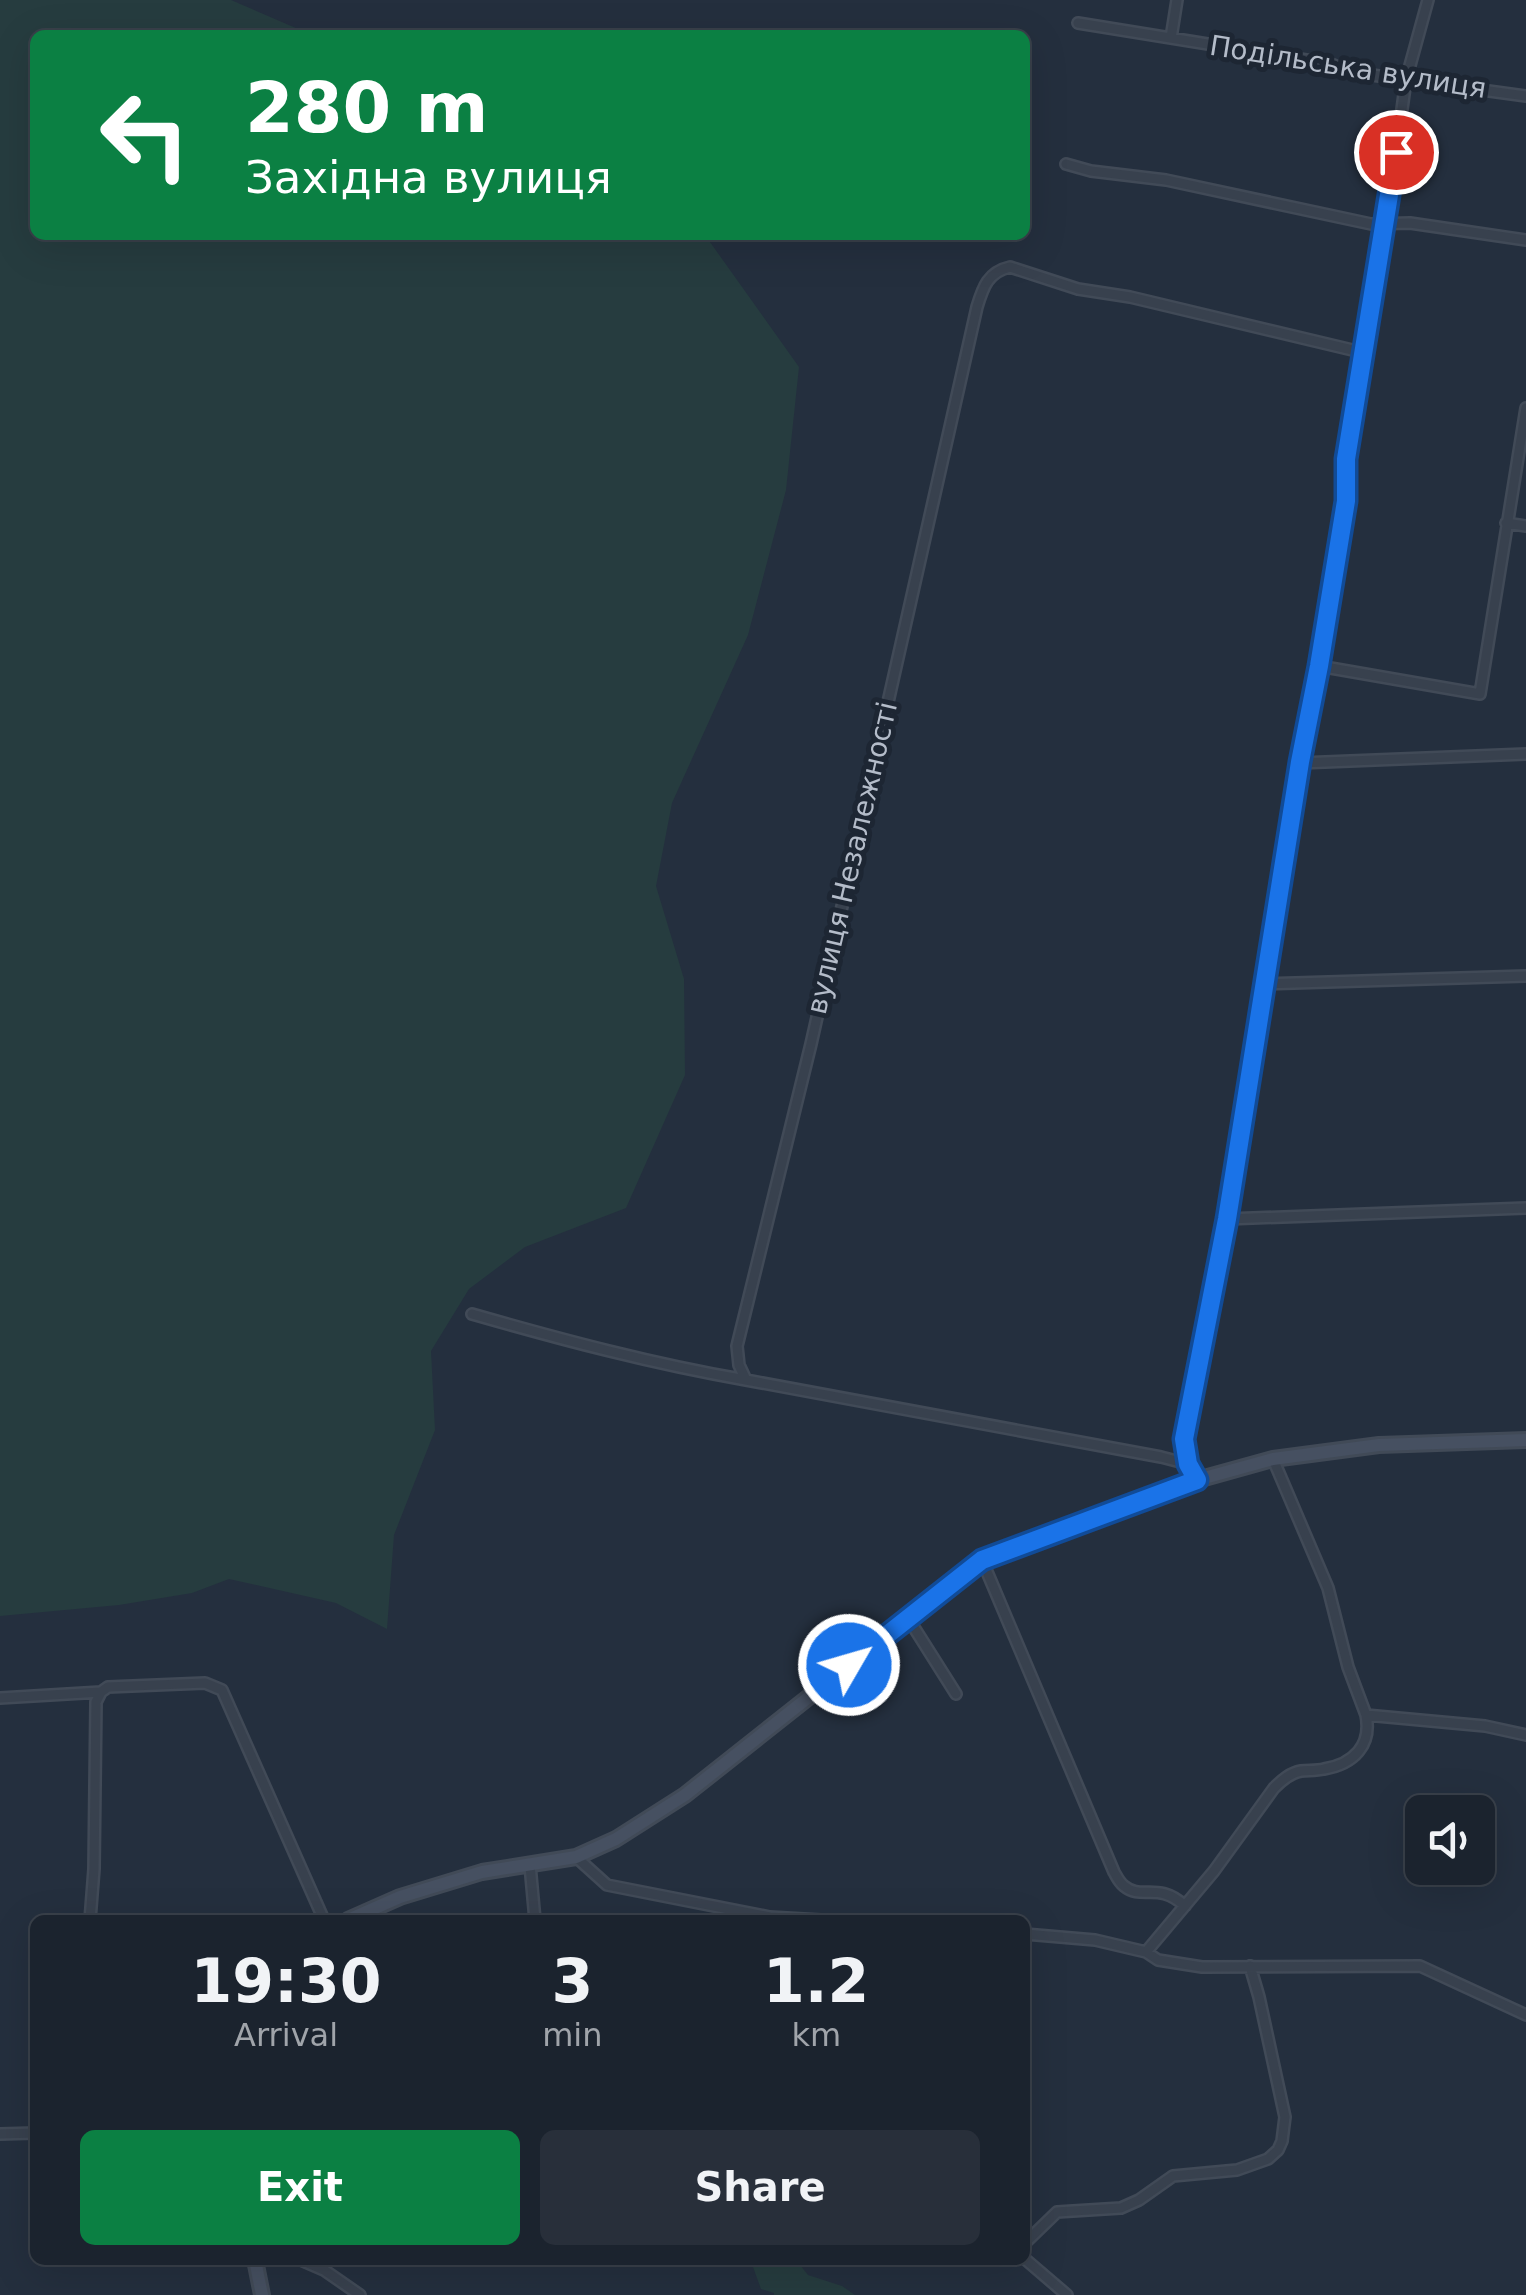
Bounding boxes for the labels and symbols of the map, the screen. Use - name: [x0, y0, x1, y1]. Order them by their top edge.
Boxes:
- street label: Подільська вулиця: [1207, 29, 1489, 105]
- pin: [1354, 110, 1439, 195]
- street label: вулиця Незалежності: [800, 699, 904, 1017]
- position arrow: [797, 1613, 901, 1717]

